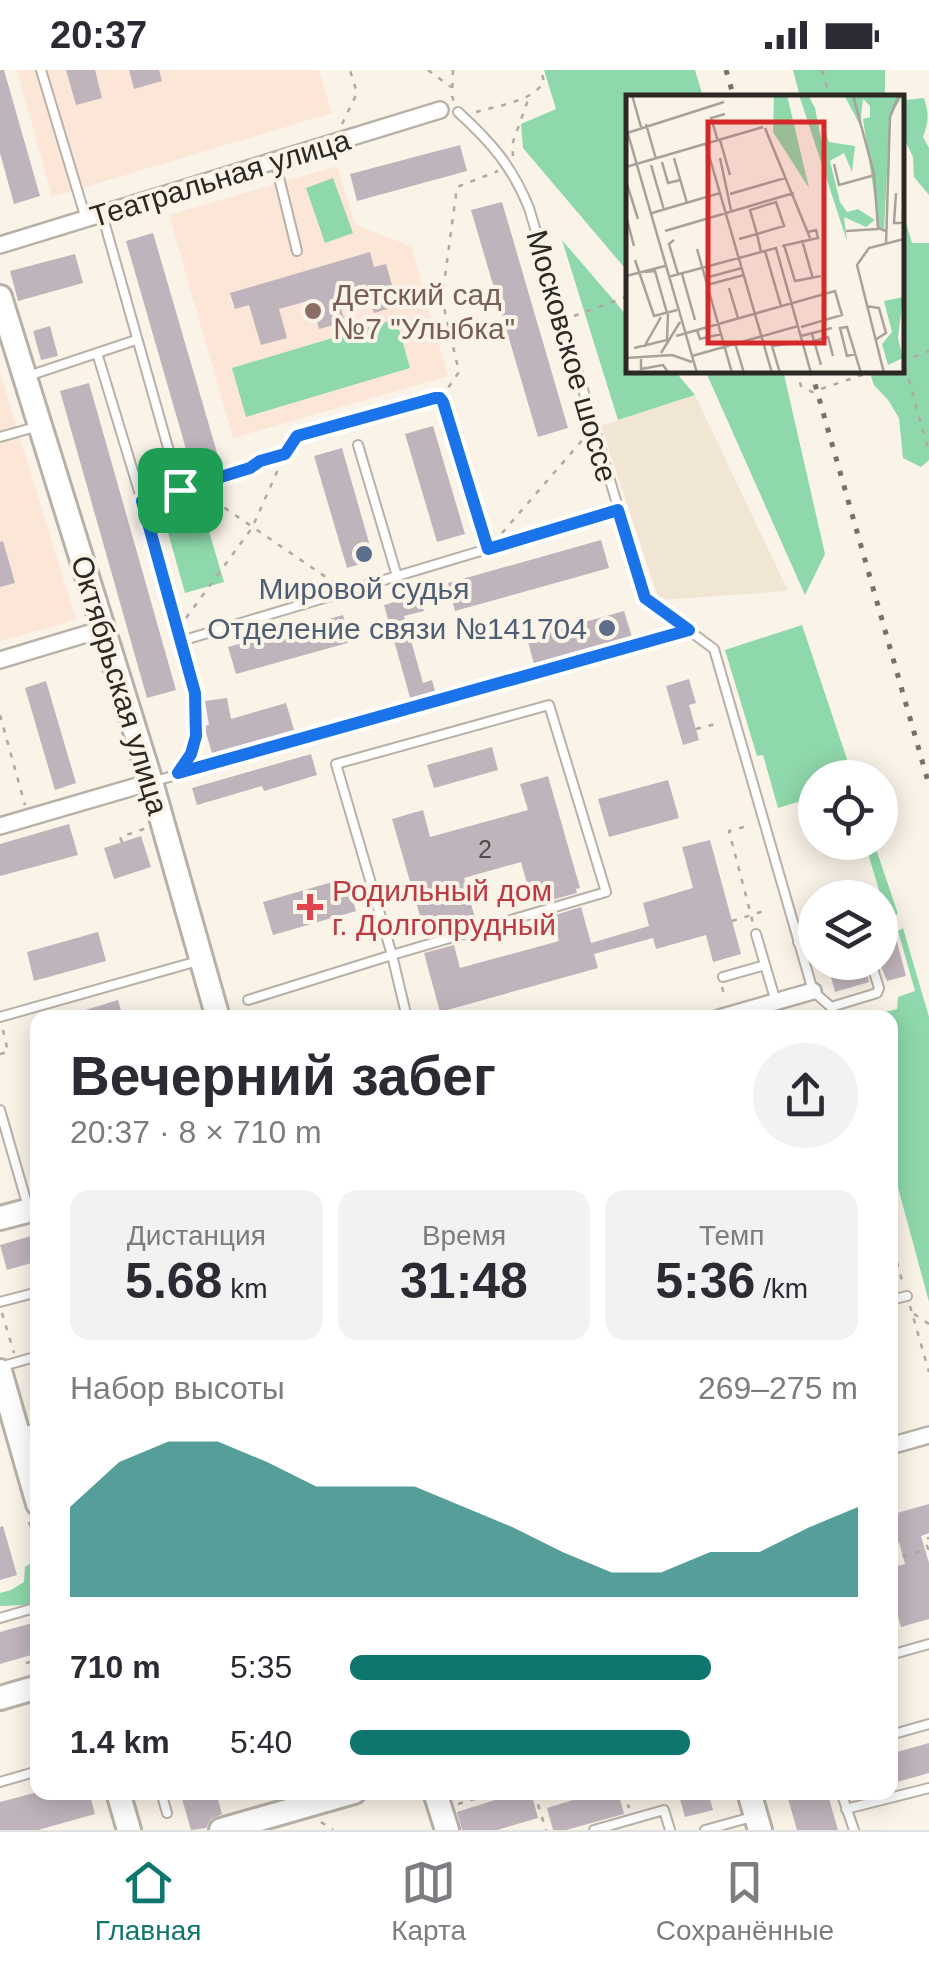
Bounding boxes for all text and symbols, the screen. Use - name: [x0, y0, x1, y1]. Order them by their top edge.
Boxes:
- text: 20:37: [50, 14, 147, 56]
- inset map: [626, 95, 904, 372]
- street label: Театральная улица: [86, 123, 354, 233]
- street label: Московское шоссе: [520, 226, 624, 486]
- place label: Детский сад №7 "Улыбка": [333, 278, 515, 345]
- marker: Детский сад №7 "Улыбка": [302, 300, 324, 322]
- pin: [138, 448, 223, 533]
- icon: arrive: [153, 463, 208, 518]
- marker: Мировой судья: [353, 543, 375, 565]
- street label: Октябрьская улица: [65, 552, 175, 819]
- place label: Мировой судья: [259, 572, 469, 605]
- place label: Отделение связи №141704: [207, 612, 587, 645]
- marker: Отделение связи №141704: [596, 617, 618, 639]
- map controls: [798, 760, 898, 980]
- button: locate: [798, 760, 898, 860]
- house number: 2: [478, 835, 492, 863]
- place label: Родильный дом г. Долгопрудный: [332, 874, 556, 941]
- button: layers: [798, 880, 898, 980]
- marker: Родильный дом г. Долгопрудный: [297, 894, 323, 920]
- button: share: [753, 1043, 858, 1148]
- text: Вечерний забег: [70, 1045, 496, 1107]
- text: 20:37 · 8 × 710 m: [70, 1114, 322, 1150]
- text: Дистанция: [127, 1220, 266, 1251]
- text: Время: [422, 1220, 506, 1251]
- text: Темп: [699, 1220, 764, 1251]
- text: 5.68: [125, 1253, 222, 1309]
- text: 31:48: [400, 1253, 528, 1309]
- text: 5:36: [655, 1253, 755, 1309]
- text: km: [222, 1273, 268, 1304]
- text: /km: [755, 1273, 808, 1304]
- text: Набор высоты: [70, 1370, 285, 1406]
- text: 269–275 m: [698, 1370, 858, 1406]
- text: 710 m: [70, 1649, 161, 1685]
- text: 5:35: [230, 1649, 292, 1685]
- text: 1.4 km: [70, 1724, 170, 1760]
- text: 5:40: [230, 1724, 292, 1760]
- tab: Главная: [95, 1855, 201, 1947]
- tab: Карта: [391, 1855, 466, 1947]
- tab: Сохранённые: [656, 1855, 834, 1947]

